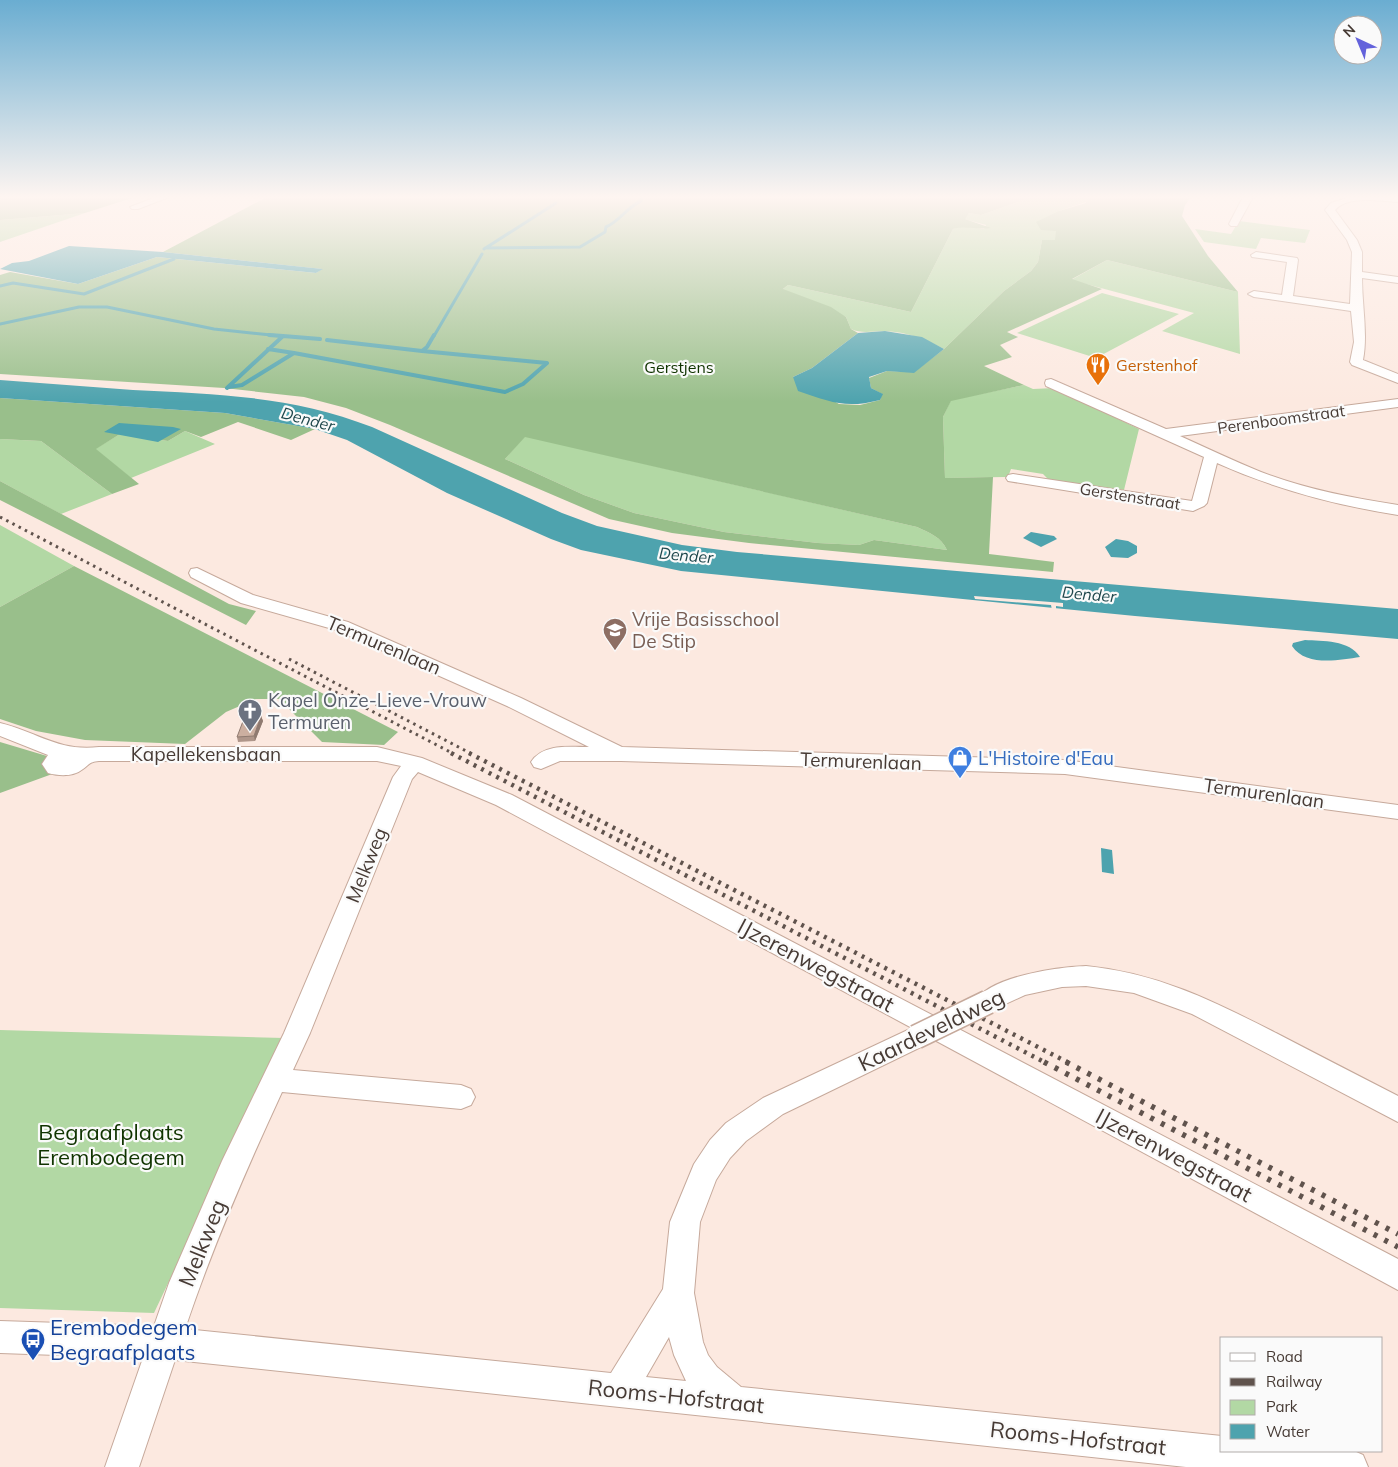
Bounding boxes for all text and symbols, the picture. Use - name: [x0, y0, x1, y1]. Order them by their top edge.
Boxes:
- north arrow: [1333, 15, 1383, 65]
- text: N: [1339, 21, 1359, 41]
- restaurant icon: Gerstenhof: [1085, 352, 1111, 386]
- place label: Gerstenhof: [1116, 355, 1198, 375]
- park label: Gerstjens: [644, 357, 714, 377]
- street label: Perenboomstraat: [1216, 400, 1346, 438]
- water label: Dender: [279, 402, 338, 436]
- street label: Gerstenstraat: [1078, 478, 1182, 514]
- water label: Dender: [658, 543, 715, 567]
- water label: Dender: [1061, 582, 1118, 606]
- place label: Vrije Basisschool De Stip: [632, 607, 779, 653]
- street label: Termurenlaan: [323, 610, 445, 680]
- school or university icon: Vrije Basisschool De Stip: [602, 617, 628, 651]
- place label: Kapel Onze-Lieve-Vrouw Termuren: [268, 688, 487, 734]
- church icon: Kapel Onze-Lieve-Vrouw Termuren: [237, 698, 263, 732]
- street label: Kapellekensbaan: [131, 742, 281, 766]
- shop icon: L'Histoire d'Eau: [947, 745, 973, 779]
- place label: L'Histoire d'Eau: [978, 746, 1114, 770]
- street label: Termurenlaan: [800, 747, 922, 775]
- street label: Termurenlaan: [1202, 773, 1326, 813]
- street label: Melkweg: [340, 824, 392, 906]
- street label: IJzerenwegstraat: [733, 912, 899, 1018]
- street label: Kaardeveldweg: [853, 982, 1009, 1078]
- street label: IJzerenwegstraat: [1091, 1102, 1257, 1208]
- park label: Begraafplaats Erembodegem: [37, 1118, 185, 1171]
- street label: Melkweg: [172, 1195, 232, 1291]
- place label: Erembodegem Begraafplaats: [50, 1313, 198, 1366]
- bus stop icon: Erembodegem Begraafplaats: [20, 1327, 46, 1361]
- legend: [1220, 1337, 1383, 1452]
- text: Road: [1266, 1347, 1303, 1366]
- text: Railway: [1266, 1372, 1322, 1391]
- street label: Rooms-Hofstraat: [587, 1373, 766, 1419]
- text: Park: [1266, 1397, 1298, 1416]
- street label: Rooms-Hofstraat: [989, 1415, 1168, 1461]
- text: Water: [1266, 1422, 1310, 1441]

